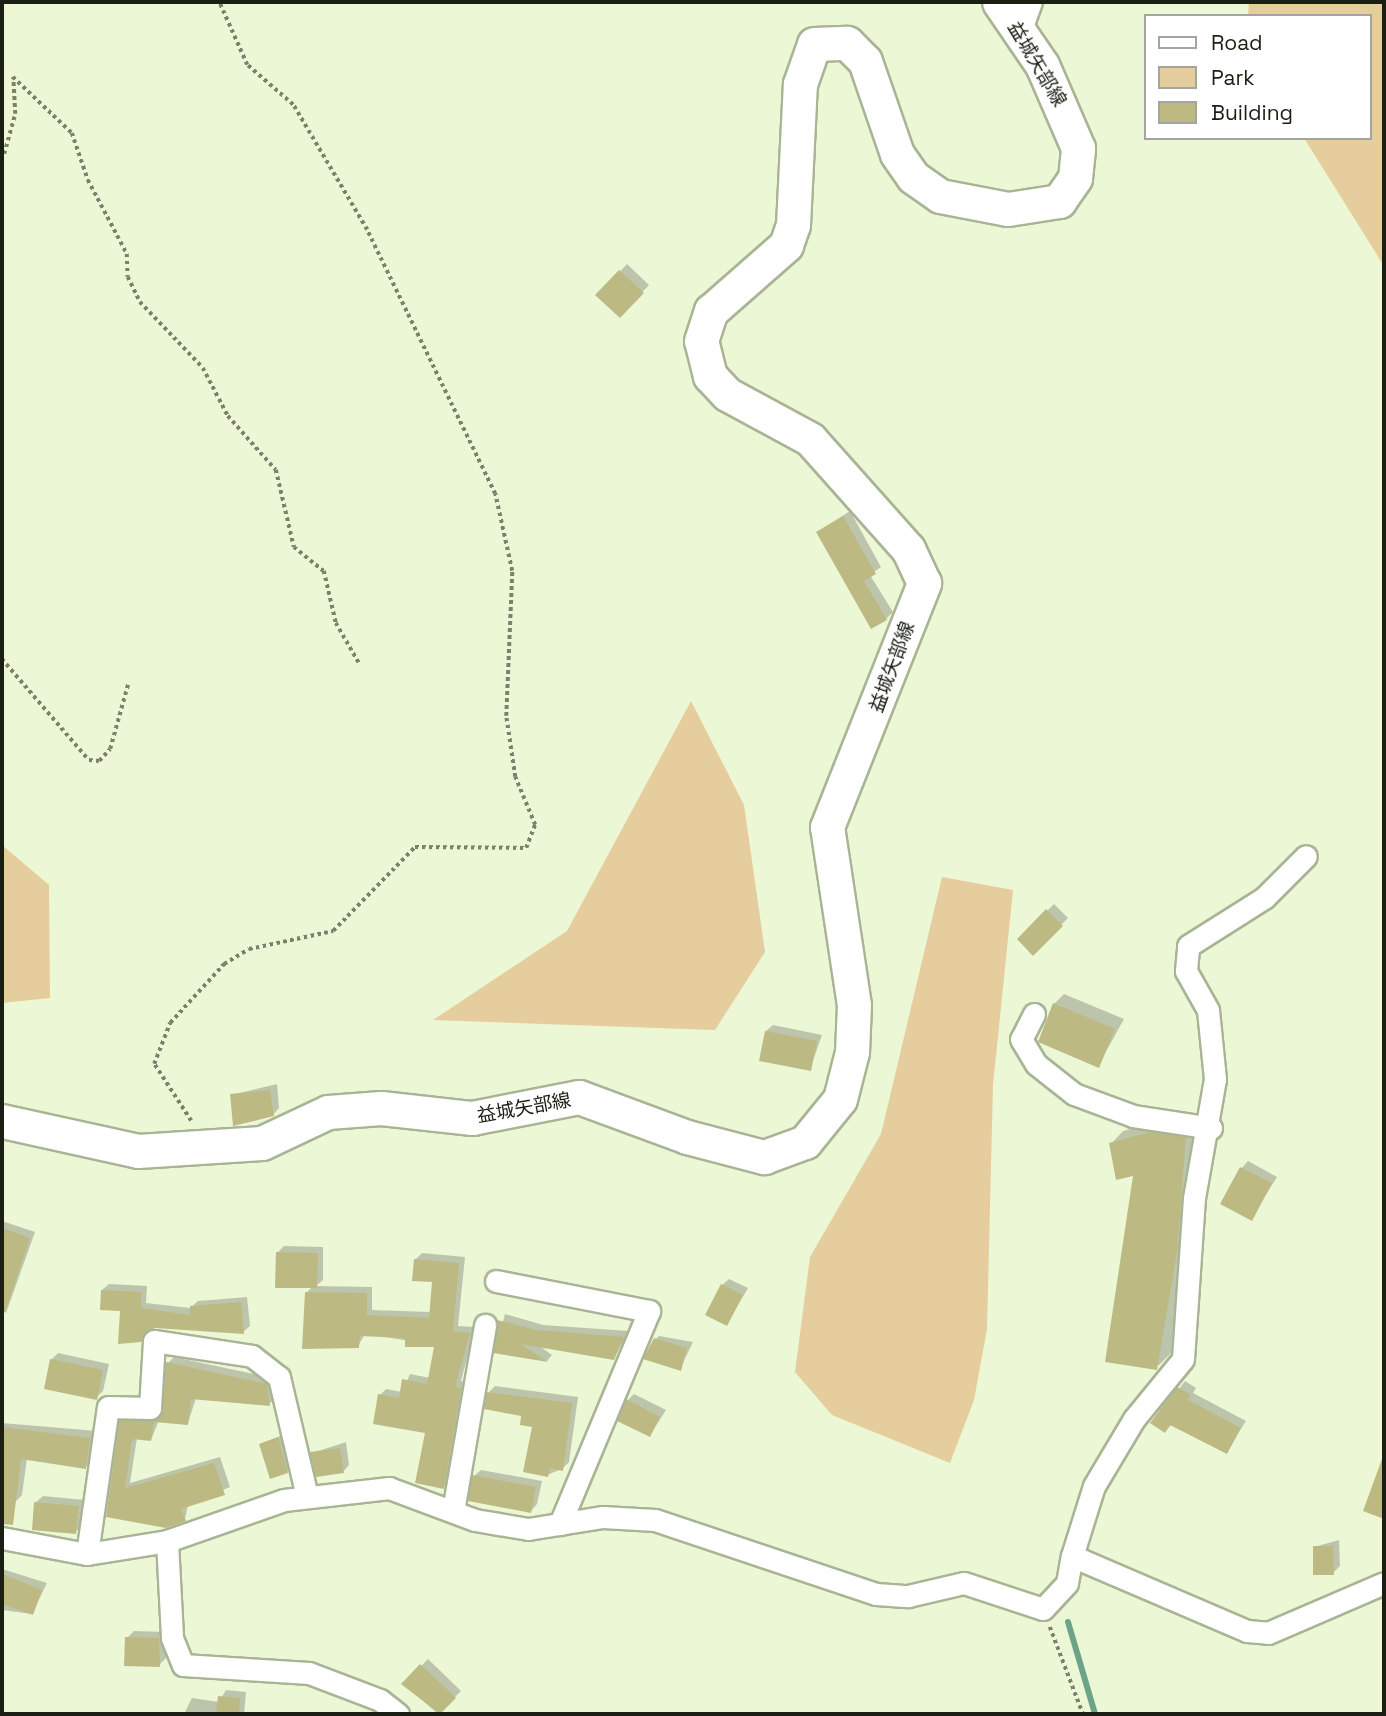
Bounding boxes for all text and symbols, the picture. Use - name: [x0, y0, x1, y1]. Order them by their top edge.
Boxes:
- legend: [1144, 14, 1372, 140]
- street label: 益城矢部線: [1003, 17, 1071, 111]
- text: Road: [1211, 29, 1263, 56]
- text: Park: [1211, 64, 1255, 91]
- text: Building: [1211, 99, 1293, 126]
- street label: 益城矢部線: [865, 618, 919, 716]
- street label: 益城矢部線: [475, 1089, 573, 1127]

